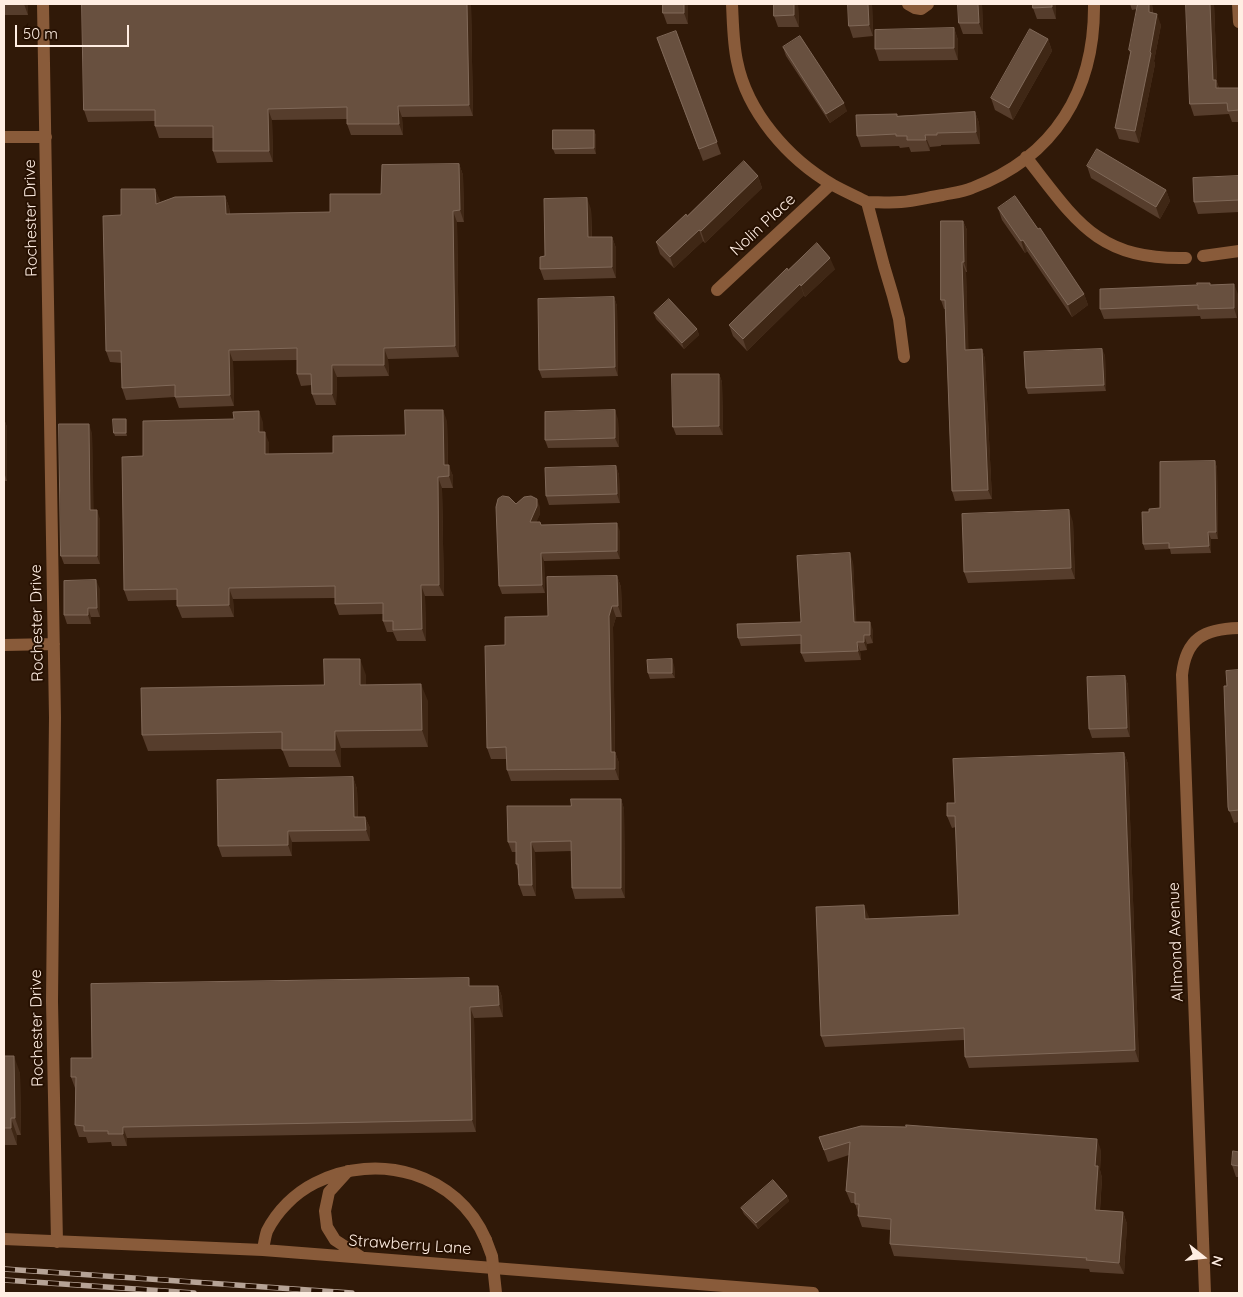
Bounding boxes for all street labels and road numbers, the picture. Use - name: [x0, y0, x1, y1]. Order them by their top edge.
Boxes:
- street label: Rochester Drive: [20, 159, 42, 277]
- street label: Nolin Place: [726, 190, 800, 260]
- street label: Rochester Drive: [26, 564, 48, 682]
- street label: Allmond Avenue: [1164, 882, 1188, 1002]
- street label: Rochester Drive: [26, 969, 48, 1087]
- street label: Strawberry Lane: [348, 1231, 472, 1259]

